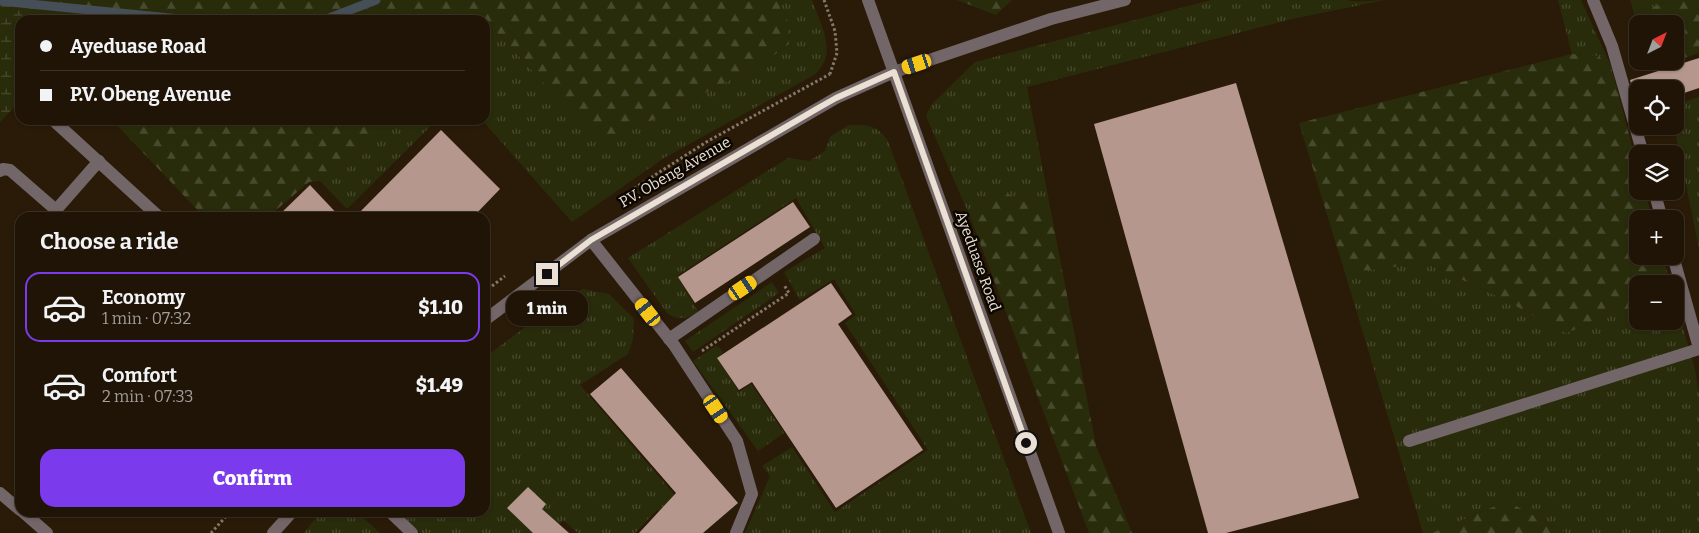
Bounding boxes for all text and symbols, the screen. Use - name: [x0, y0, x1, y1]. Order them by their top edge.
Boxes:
- north arrow: [1629, 15, 1684, 70]
- map controls: [1629, 15, 1684, 330]
- text: Ayeduase Road: [70, 35, 206, 58]
- car: [900, 52, 933, 76]
- button: locate: [1629, 80, 1684, 135]
- text: P.V. Obeng Avenue: [70, 83, 231, 106]
- street label: P.V. Obeng Avenue: [616, 133, 734, 211]
- button: layers: [1629, 145, 1684, 200]
- street label: Ayeduase Road: [951, 208, 1005, 314]
- button: +: [1629, 210, 1684, 265]
- text: Choose a ride: [40, 228, 179, 255]
- route end: [536, 263, 558, 285]
- car: [726, 273, 759, 303]
- button: −: [1629, 275, 1684, 330]
- icon: car: [42, 285, 87, 330]
- text: Economy: [102, 286, 185, 309]
- callout: 1 min: [506, 292, 588, 326]
- text: $1.10: [418, 296, 463, 319]
- car: [632, 296, 663, 328]
- text: 1 min: [527, 299, 567, 318]
- text: 1 min · 07:32: [102, 309, 191, 328]
- icon: car: [42, 363, 87, 408]
- text: Comfort: [102, 364, 177, 387]
- text: $1.49: [416, 374, 463, 397]
- text: 2 min · 07:33: [102, 387, 193, 406]
- car: [701, 392, 730, 426]
- route start: [1015, 432, 1037, 454]
- button: Confirm: [40, 449, 465, 507]

